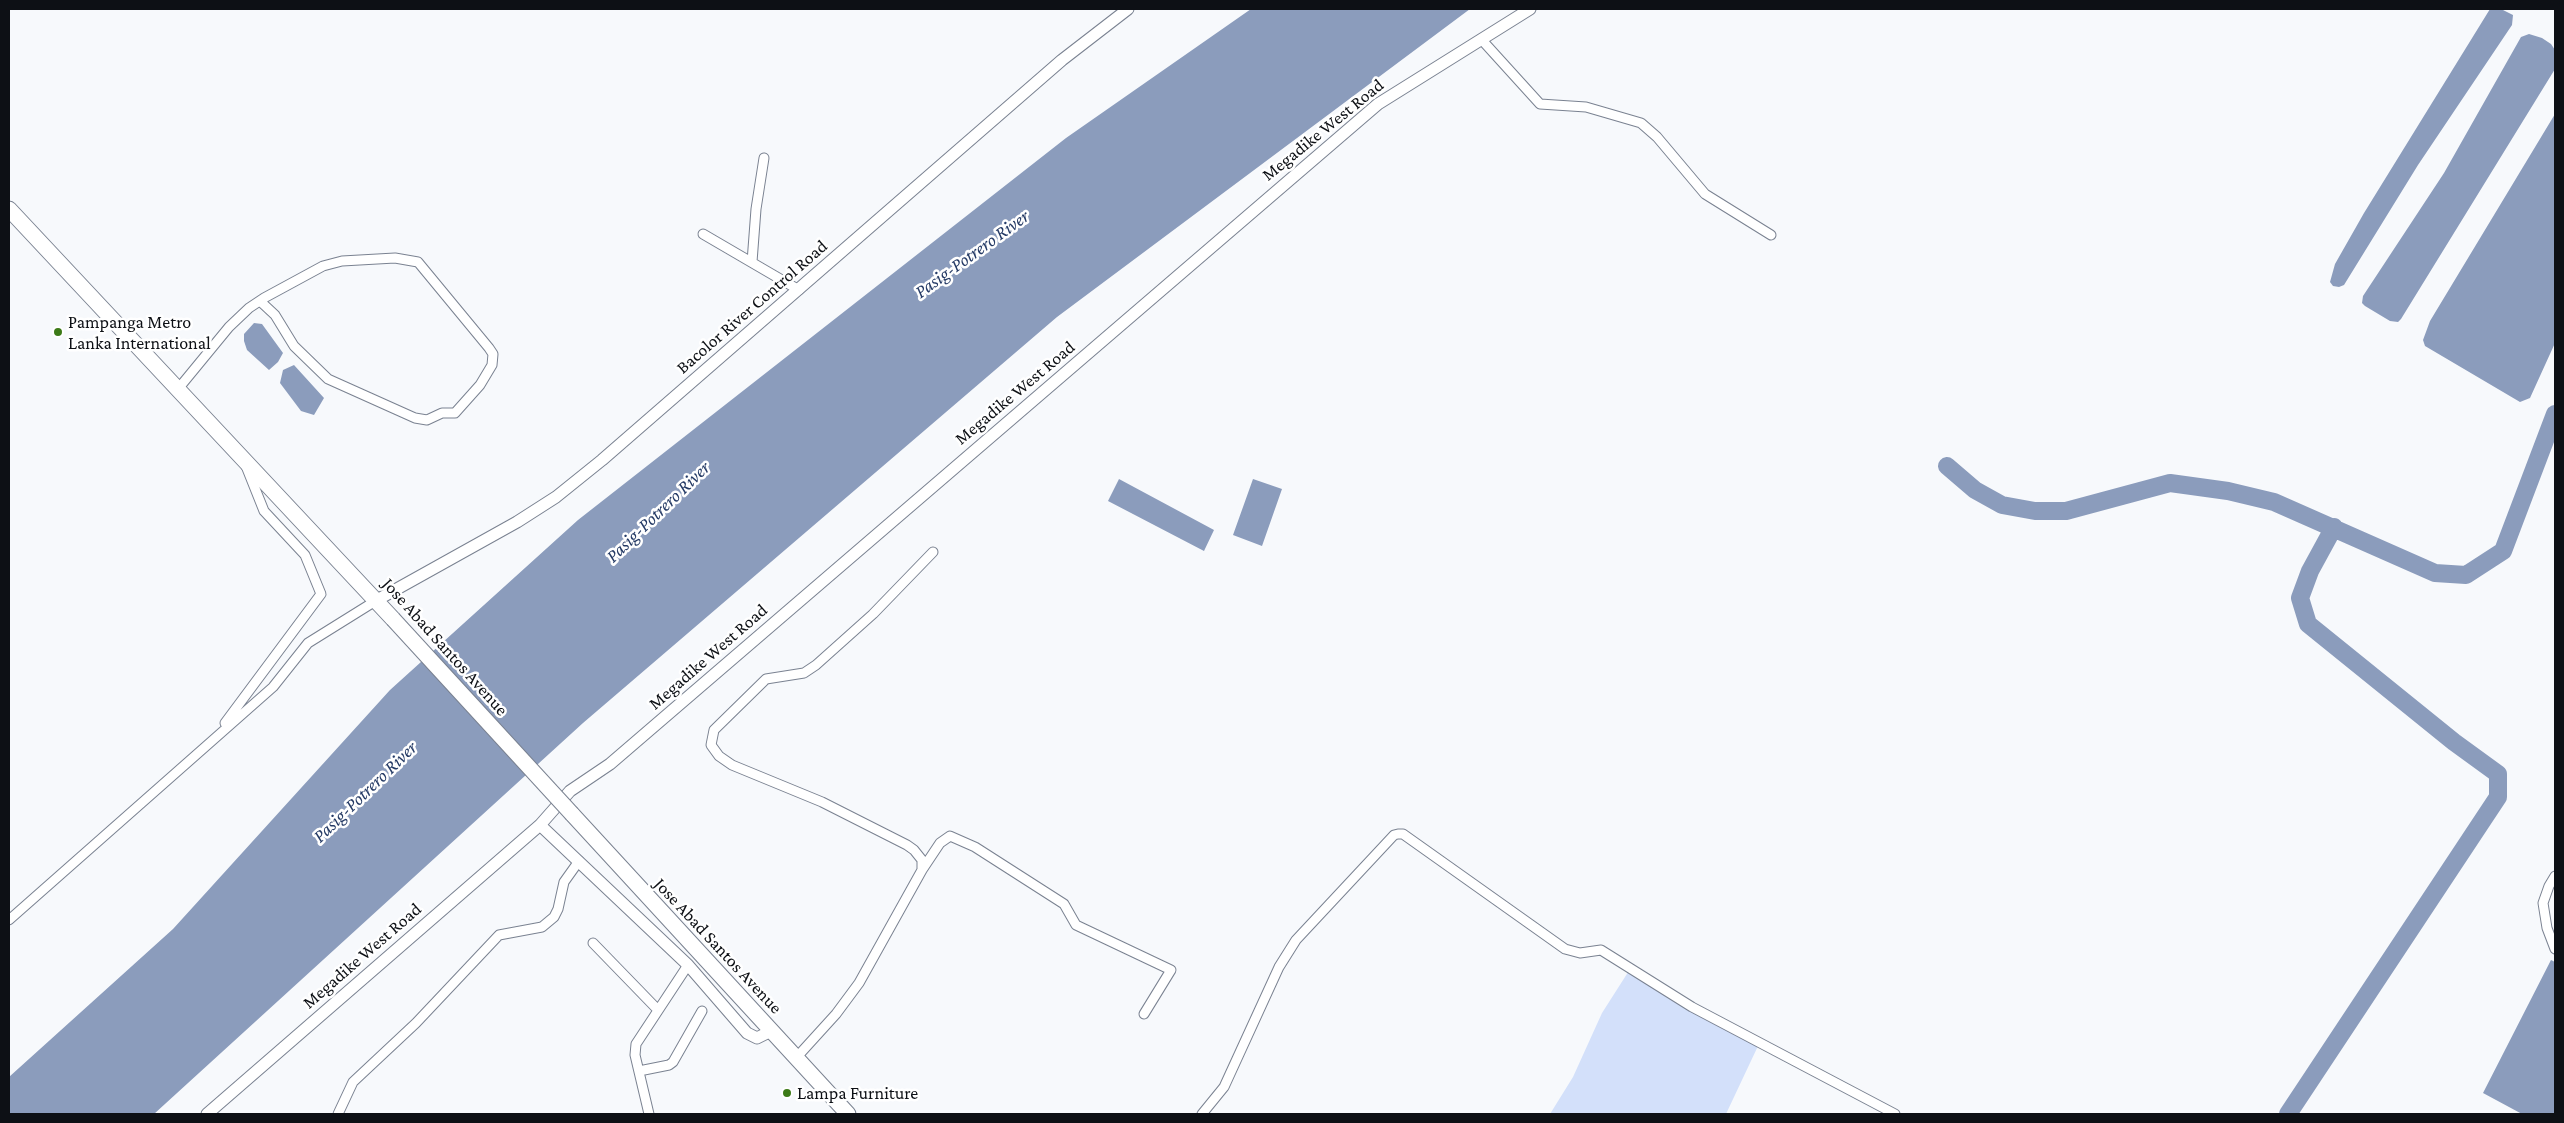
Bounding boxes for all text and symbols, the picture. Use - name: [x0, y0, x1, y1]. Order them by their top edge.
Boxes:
- street label: Megadike West Road: [1258, 74, 1388, 186]
- water label: Pasig-Potrero River: [910, 205, 1034, 303]
- street label: Bacolor River Control Road: [672, 236, 832, 378]
- place label: Pampanga Metro Lanka International: [68, 311, 211, 354]
- marker: Pampanga Metro Lanka International: [52, 326, 64, 338]
- street label: Megadike West Road: [950, 336, 1080, 450]
- water label: Pasig-Potrero River: [601, 457, 715, 567]
- street label: Jose Abad Santos Avenue: [377, 574, 513, 720]
- street label: Megadike West Road: [644, 600, 772, 714]
- water label: Pasig-Potrero River: [308, 737, 422, 847]
- street label: Jose Abad Santos Avenue: [649, 874, 787, 1018]
- street label: Megadike West Road: [298, 899, 426, 1013]
- place label: Lampa Furniture: [797, 1082, 918, 1104]
- marker: Lampa Furniture: [781, 1087, 793, 1099]

